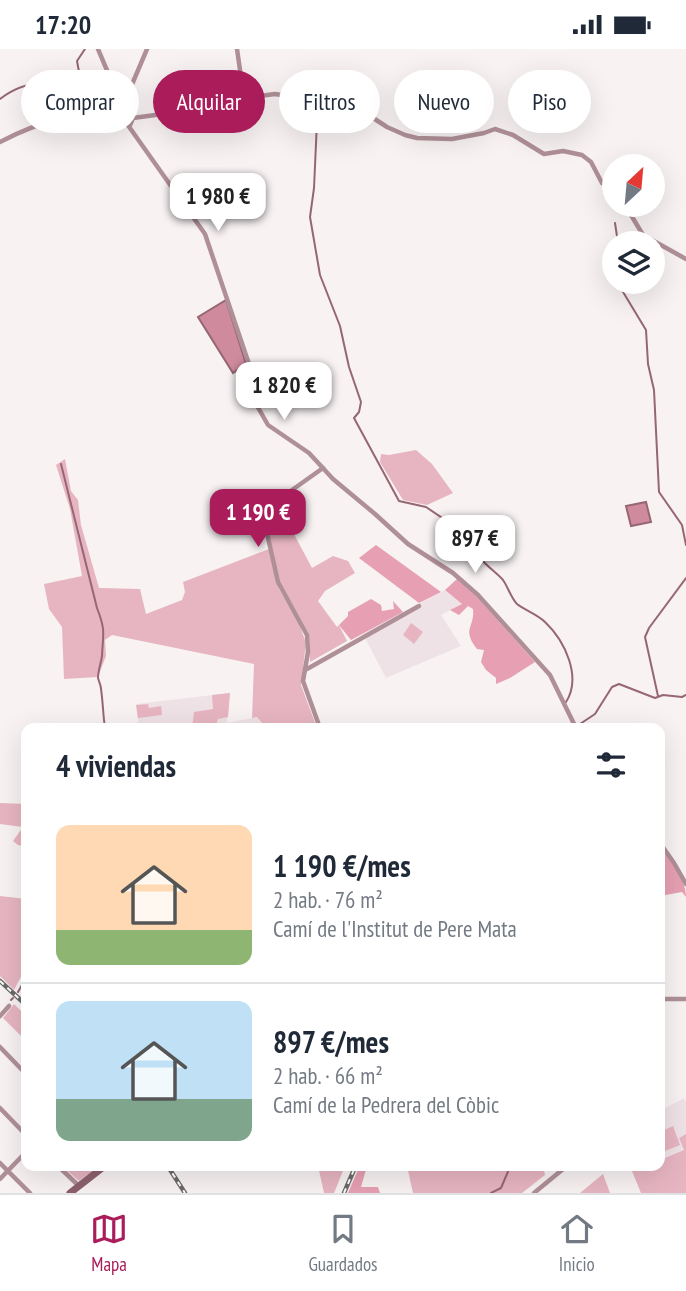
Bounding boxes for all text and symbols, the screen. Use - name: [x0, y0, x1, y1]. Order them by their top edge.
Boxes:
- text: 17:20: [35, 8, 91, 41]
- chip: Comprar: [21, 70, 139, 133]
- chip: Alquilar: [153, 70, 265, 133]
- chip: Filtros: [279, 70, 380, 133]
- chip: Nuevo: [394, 70, 494, 133]
- chip: Piso: [508, 70, 591, 133]
- north arrow: [602, 154, 665, 217]
- map controls: [602, 154, 665, 294]
- pin: 1 980 €: [153, 173, 283, 233]
- text: 1 980 €: [186, 181, 250, 210]
- button: layers: [602, 231, 665, 294]
- pin: 1 820 €: [219, 363, 349, 422]
- text: 1 820 €: [252, 370, 316, 399]
- pin: 1 190 €: [193, 489, 323, 549]
- text: 1 190 €: [226, 497, 290, 526]
- pin: 897 €: [426, 515, 524, 575]
- text: 897 €: [451, 523, 499, 552]
- text: 4 viviendas: [56, 746, 176, 785]
- icon: filters: [592, 746, 630, 784]
- text: 1 190 €/mes: [273, 846, 411, 885]
- icon: home: [112, 853, 196, 937]
- text: 2 hab. · 76 m²: [273, 885, 383, 914]
- text: Camí de l'Institut de Pere Mata: [273, 914, 517, 943]
- text: 897 €/mes: [273, 1022, 389, 1061]
- icon: home: [112, 1029, 196, 1113]
- text: 2 hab. · 66 m²: [273, 1061, 383, 1090]
- text: Camí de la Pedrera del Còbic: [273, 1090, 499, 1119]
- tab: Mapa: [90, 1210, 128, 1276]
- tab: Guardados: [308, 1210, 378, 1276]
- tab: Inicio: [558, 1210, 596, 1276]

